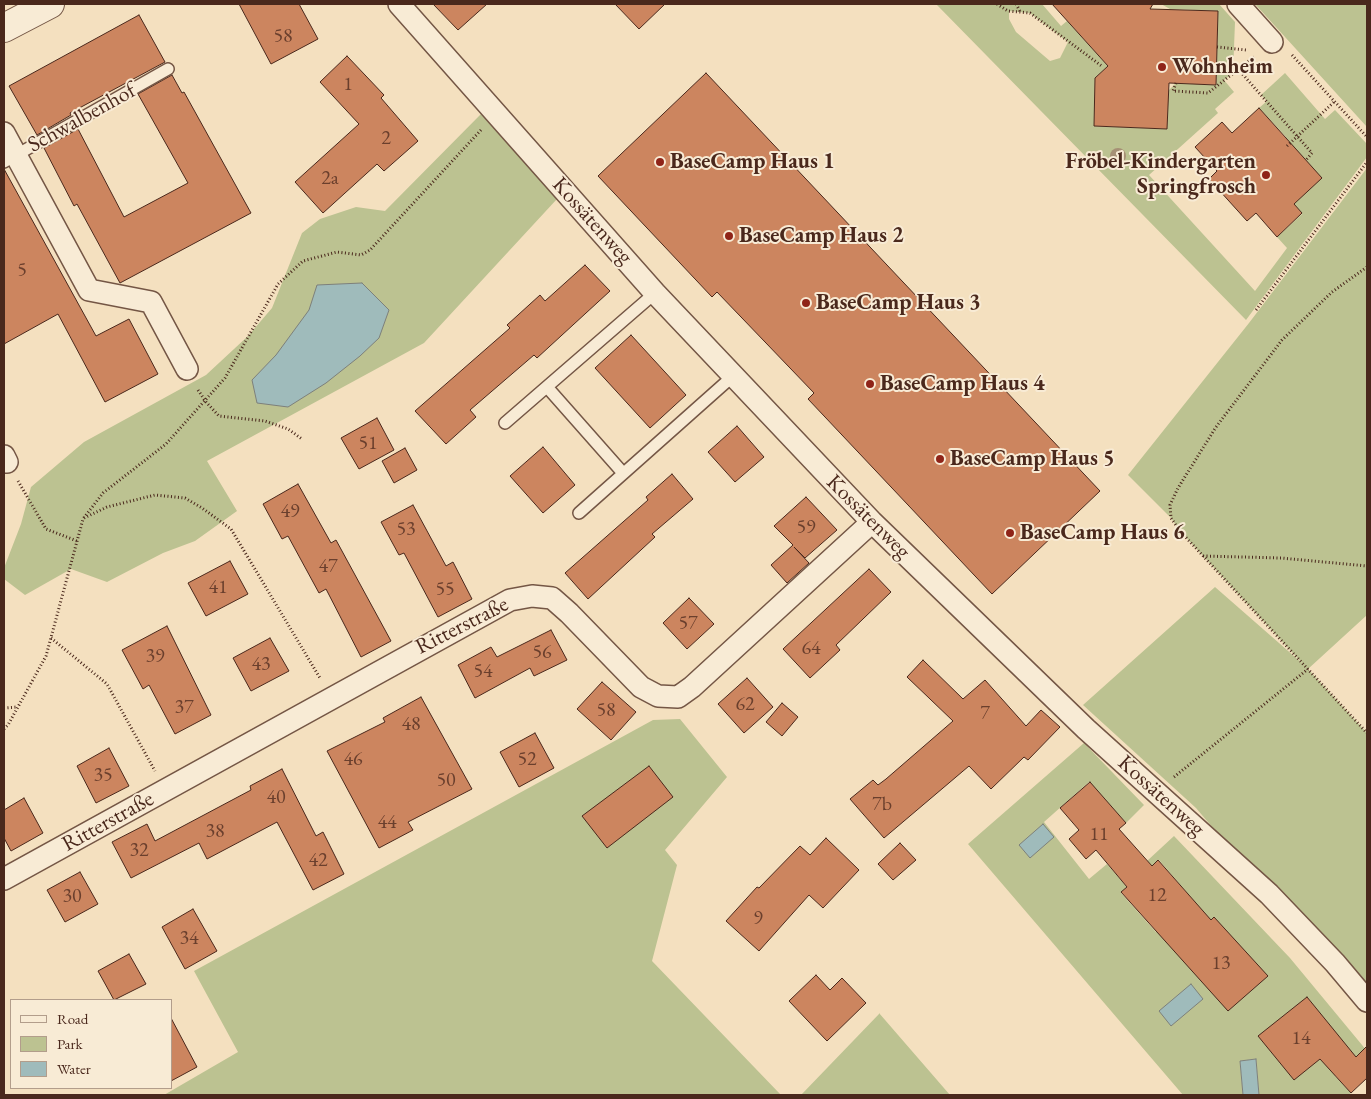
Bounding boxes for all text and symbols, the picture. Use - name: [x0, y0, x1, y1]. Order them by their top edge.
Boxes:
- house number: 58: [273, 25, 293, 49]
- place label: Wohnheim: [1172, 54, 1273, 80]
- marker: Wohnheim: [1156, 61, 1168, 73]
- house number: 1: [343, 73, 353, 97]
- street label: Schwalbenhof: [23, 77, 141, 159]
- house number: 2: [381, 127, 391, 151]
- place label: BaseCamp Haus 1: [670, 149, 835, 175]
- place label: Fröbel-Kindergarten Springfrosch: [1065, 149, 1256, 200]
- marker: BaseCamp Haus 1: [654, 156, 666, 168]
- house number: 2a: [321, 167, 339, 191]
- marker: Fröbel-Kindergarten Springfrosch: [1260, 169, 1272, 181]
- street label: Kossätenweg: [546, 172, 638, 270]
- place label: BaseCamp Haus 2: [739, 223, 904, 249]
- marker: BaseCamp Haus 2: [723, 230, 735, 242]
- house number: 5: [17, 259, 27, 283]
- place label: BaseCamp Haus 3: [816, 290, 981, 316]
- marker: BaseCamp Haus 3: [800, 297, 812, 309]
- place label: BaseCamp Haus 4: [880, 371, 1045, 397]
- marker: BaseCamp Haus 4: [864, 378, 876, 390]
- house number: 51: [358, 432, 378, 456]
- place label: BaseCamp Haus 5: [950, 446, 1115, 472]
- marker: BaseCamp Haus 5: [934, 453, 946, 465]
- street label: Kossätenweg: [820, 469, 916, 565]
- house number: 49: [280, 500, 300, 524]
- house number: 59: [796, 516, 816, 540]
- house number: 53: [396, 518, 416, 542]
- place label: BaseCamp Haus 6: [1020, 520, 1185, 546]
- marker: BaseCamp Haus 6: [1004, 527, 1016, 539]
- house number: 47: [318, 555, 338, 579]
- house number: 41: [208, 576, 228, 600]
- house number: 55: [435, 578, 455, 602]
- street label: Ritterstraße: [411, 591, 513, 661]
- house number: 57: [678, 612, 698, 636]
- house number: 64: [801, 637, 821, 661]
- house number: 56: [532, 641, 552, 665]
- house number: 39: [145, 645, 165, 669]
- house number: 43: [251, 653, 271, 677]
- house number: 54: [473, 660, 493, 684]
- house number: 62: [735, 693, 755, 717]
- house number: 37: [174, 696, 194, 720]
- house number: 58: [596, 699, 616, 723]
- house number: 7: [980, 702, 990, 726]
- house number: 48: [401, 713, 421, 737]
- house number: 46: [343, 748, 363, 772]
- house number: 52: [517, 748, 537, 772]
- street label: Kossätenweg: [1112, 750, 1210, 842]
- house number: 35: [93, 764, 113, 788]
- house number: 50: [436, 769, 456, 793]
- street label: Ritterstraße: [58, 786, 158, 858]
- house number: 40: [266, 786, 286, 810]
- house number: 7b: [872, 793, 892, 817]
- house number: 44: [377, 811, 397, 835]
- house number: 38: [205, 820, 225, 844]
- house number: 11: [1089, 823, 1109, 847]
- house number: 32: [129, 839, 149, 863]
- house number: 42: [308, 849, 328, 873]
- house number: 12: [1147, 884, 1167, 908]
- house number: 30: [62, 885, 82, 909]
- house number: 9: [753, 907, 763, 931]
- house number: 34: [179, 927, 199, 951]
- house number: 13: [1211, 952, 1231, 976]
- legend: [10, 999, 172, 1089]
- text: Road: [57, 1009, 88, 1028]
- house number: 14: [1291, 1027, 1311, 1051]
- text: Park: [57, 1034, 83, 1053]
- text: Water: [57, 1059, 91, 1078]

